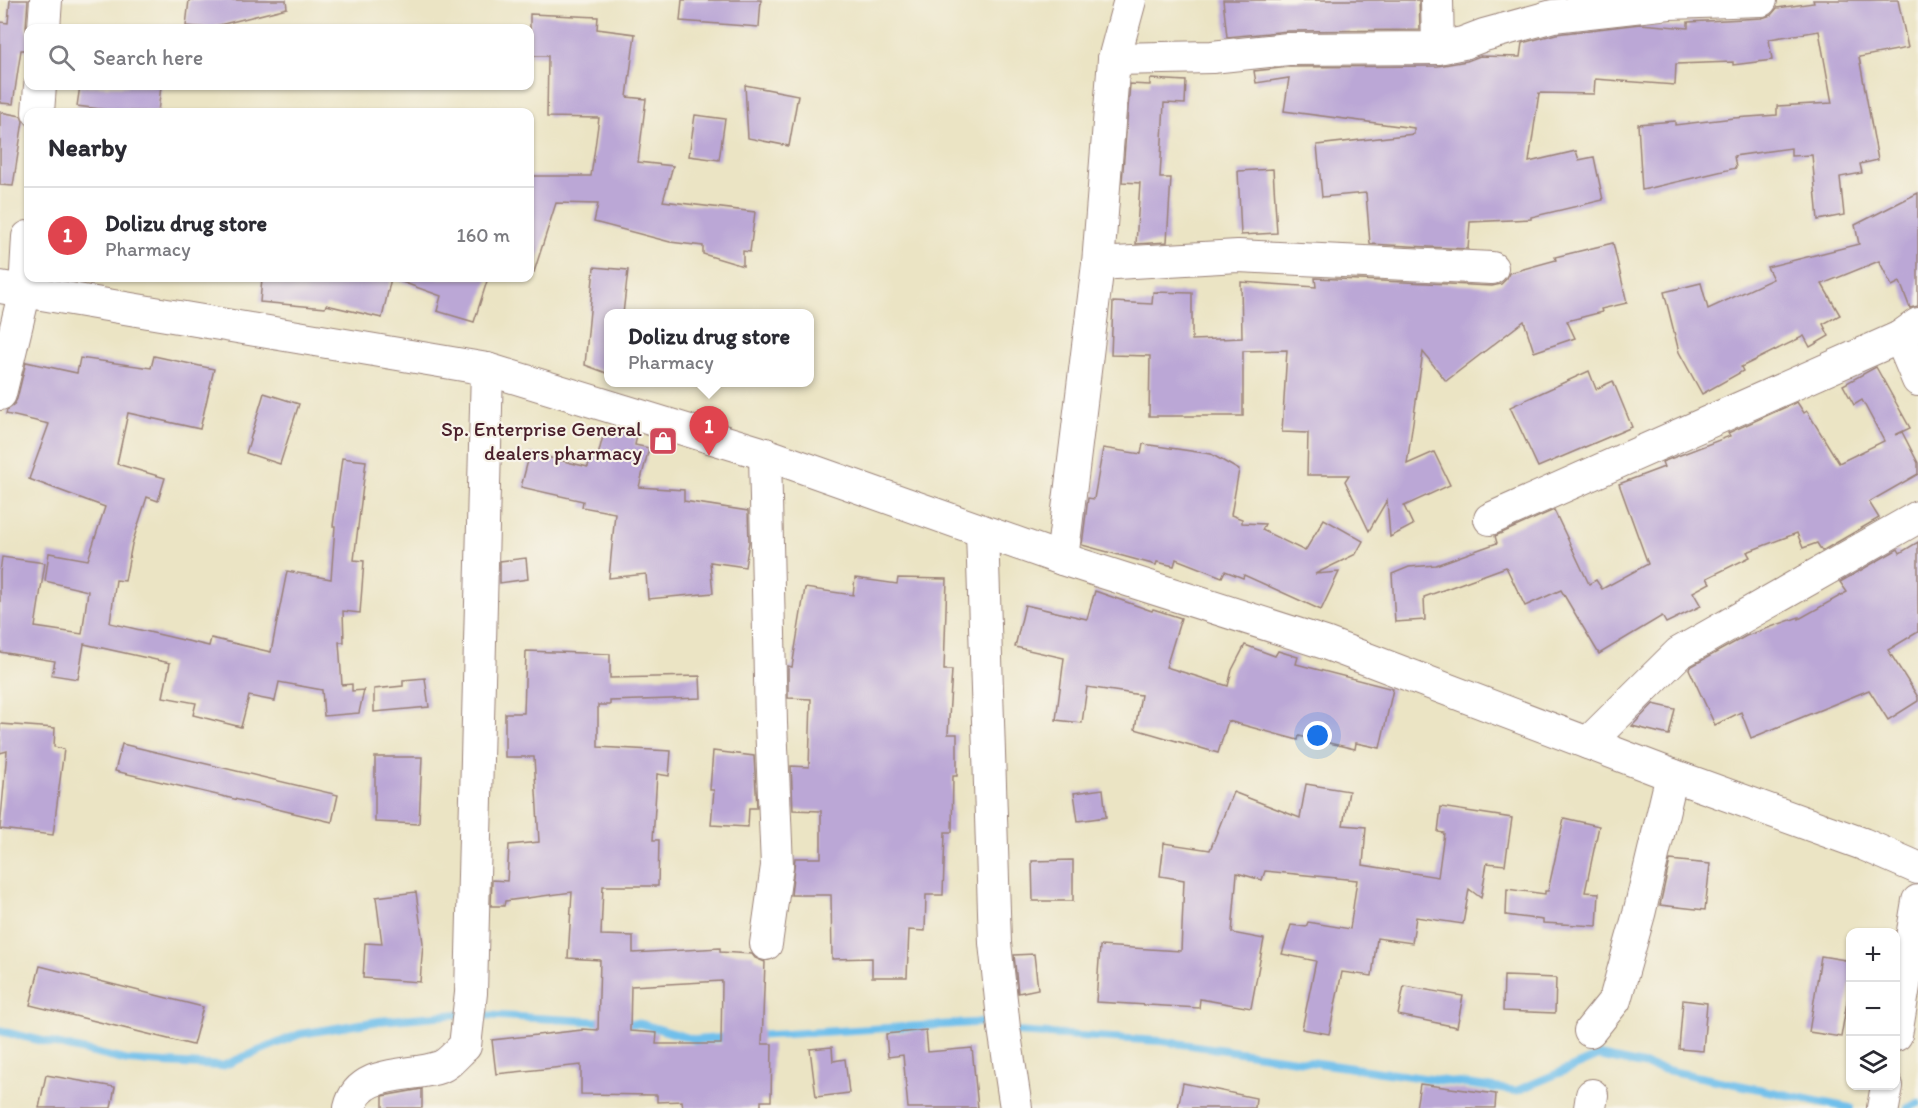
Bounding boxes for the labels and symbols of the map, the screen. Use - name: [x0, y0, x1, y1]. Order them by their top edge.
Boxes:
- pin: 1: [690, 406, 728, 456]
- place label: Sp. Enterprise General dealers pharmacy: [441, 416, 642, 465]
- shop icon: Sp. Enterprise General dealers pharmacy: [647, 425, 679, 457]
- your location: [1303, 721, 1332, 750]

